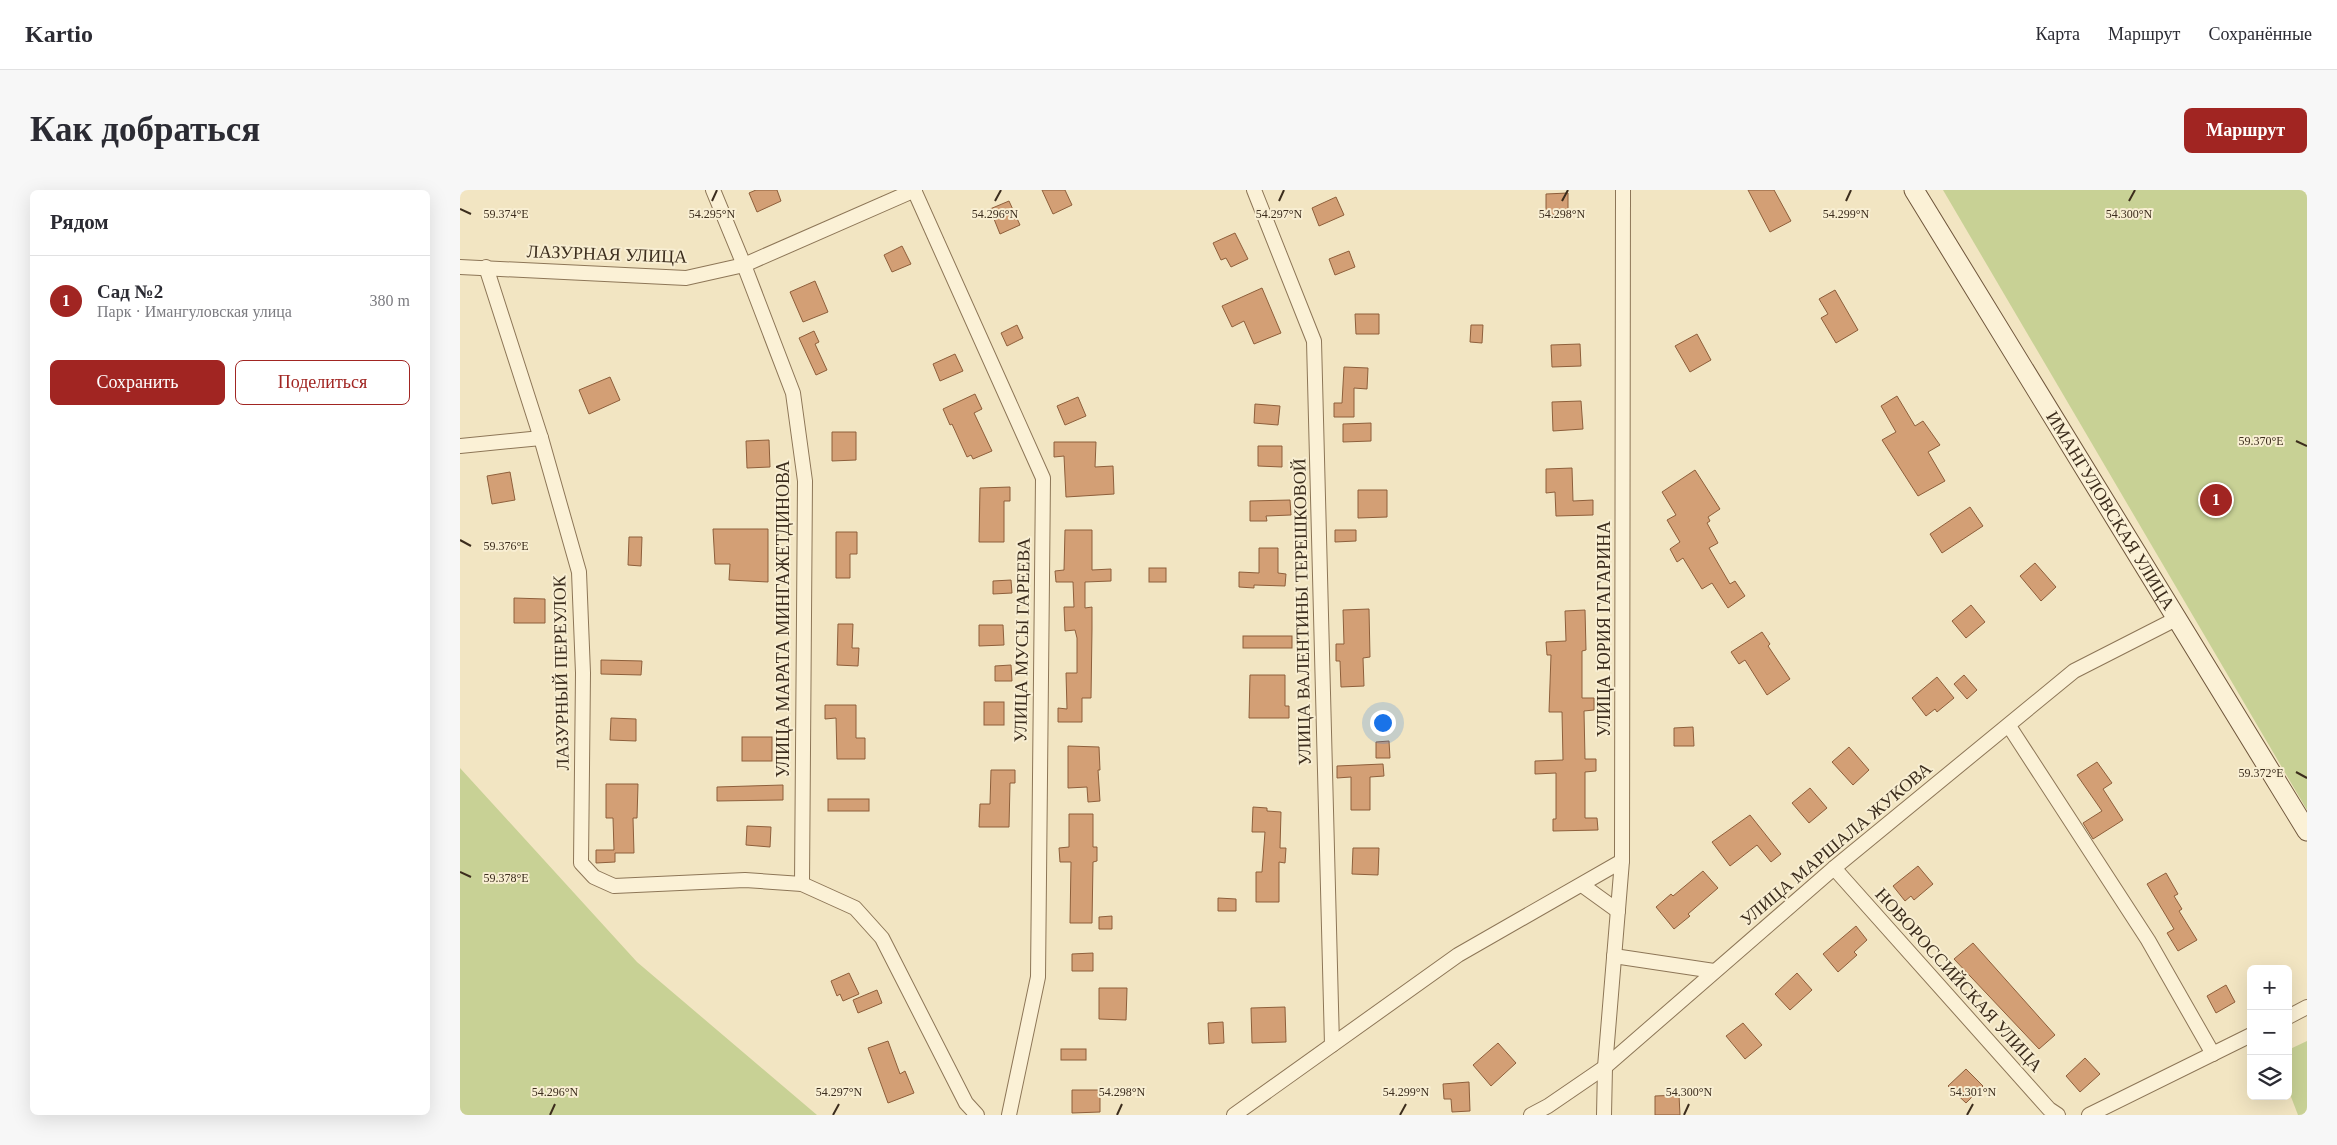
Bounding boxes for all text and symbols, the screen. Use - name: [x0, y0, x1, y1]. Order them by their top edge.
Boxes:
- text: Kartio: [25, 21, 93, 47]
- text: Карта: [2035, 24, 2080, 44]
- text: Маршрут: [2108, 24, 2180, 44]
- text: Сохранённые: [2208, 24, 2312, 44]
- button: Маршрут: [2184, 108, 2307, 153]
- text: Как добраться: [30, 110, 260, 149]
- text: 59.374°E: [483, 207, 529, 221]
- text: 54.295°N: [689, 207, 736, 221]
- text: 54.296°N: [972, 207, 1019, 221]
- text: 54.297°N: [1256, 207, 1303, 221]
- text: 54.298°N: [1539, 207, 1586, 221]
- text: 54.299°N: [1823, 207, 1870, 221]
- text: 54.300°N: [2106, 207, 2153, 221]
- text: Рядом: [50, 210, 109, 234]
- street label: ЛАЗУРНАЯ УЛИЦА: [526, 241, 688, 267]
- text: Сад №2: [97, 281, 163, 302]
- text: 1: [62, 292, 70, 309]
- text: 380 m: [370, 292, 410, 309]
- text: Парк · Имангуловская улица: [97, 303, 292, 320]
- button: Сохранить: [50, 360, 225, 405]
- button: Поделиться: [235, 360, 410, 405]
- street label: ИМАНГУЛОВСКАЯ УЛИЦА: [2042, 408, 2179, 613]
- text: 59.370°E: [2238, 434, 2284, 448]
- street label: УЛИЦА ВАЛЕНТИНЫ ТЕРЕШКОВОЙ: [1289, 458, 1315, 766]
- street label: УЛИЦА МАРАТА МИНГАЖЕТДИНОВА: [773, 460, 793, 778]
- pin: 1: [2200, 481, 2232, 519]
- street label: УЛИЦА ЮРИЯ ГАГАРИНА: [1594, 521, 1614, 737]
- street label: УЛИЦА МУСЫ ГАРЕЕВА: [1010, 537, 1034, 743]
- text: 59.376°E: [483, 539, 529, 553]
- street label: ЛАЗУРНЫЙ ПЕРЕУЛОК: [549, 574, 573, 771]
- your location: [1370, 710, 1396, 736]
- street label: УЛИЦА МАРШАЛА ЖУКОВА: [1736, 758, 1936, 930]
- text: 59.372°E: [2238, 766, 2284, 780]
- text: 59.378°E: [483, 871, 529, 885]
- street label: НОВОРОССИЙСКАЯ УЛИЦА: [1871, 884, 2047, 1076]
- map controls: [2247, 965, 2292, 1100]
- button: +: [2247, 965, 2292, 1010]
- button: −: [2247, 1010, 2292, 1055]
- button: layers: [2247, 1055, 2292, 1100]
- text: 54.296°N: [532, 1085, 579, 1099]
- text: 54.297°N: [816, 1085, 863, 1099]
- text: 54.298°N: [1099, 1085, 1146, 1099]
- text: 54.299°N: [1383, 1085, 1430, 1099]
- text: 54.300°N: [1666, 1085, 1713, 1099]
- text: 54.301°N: [1950, 1085, 1997, 1099]

